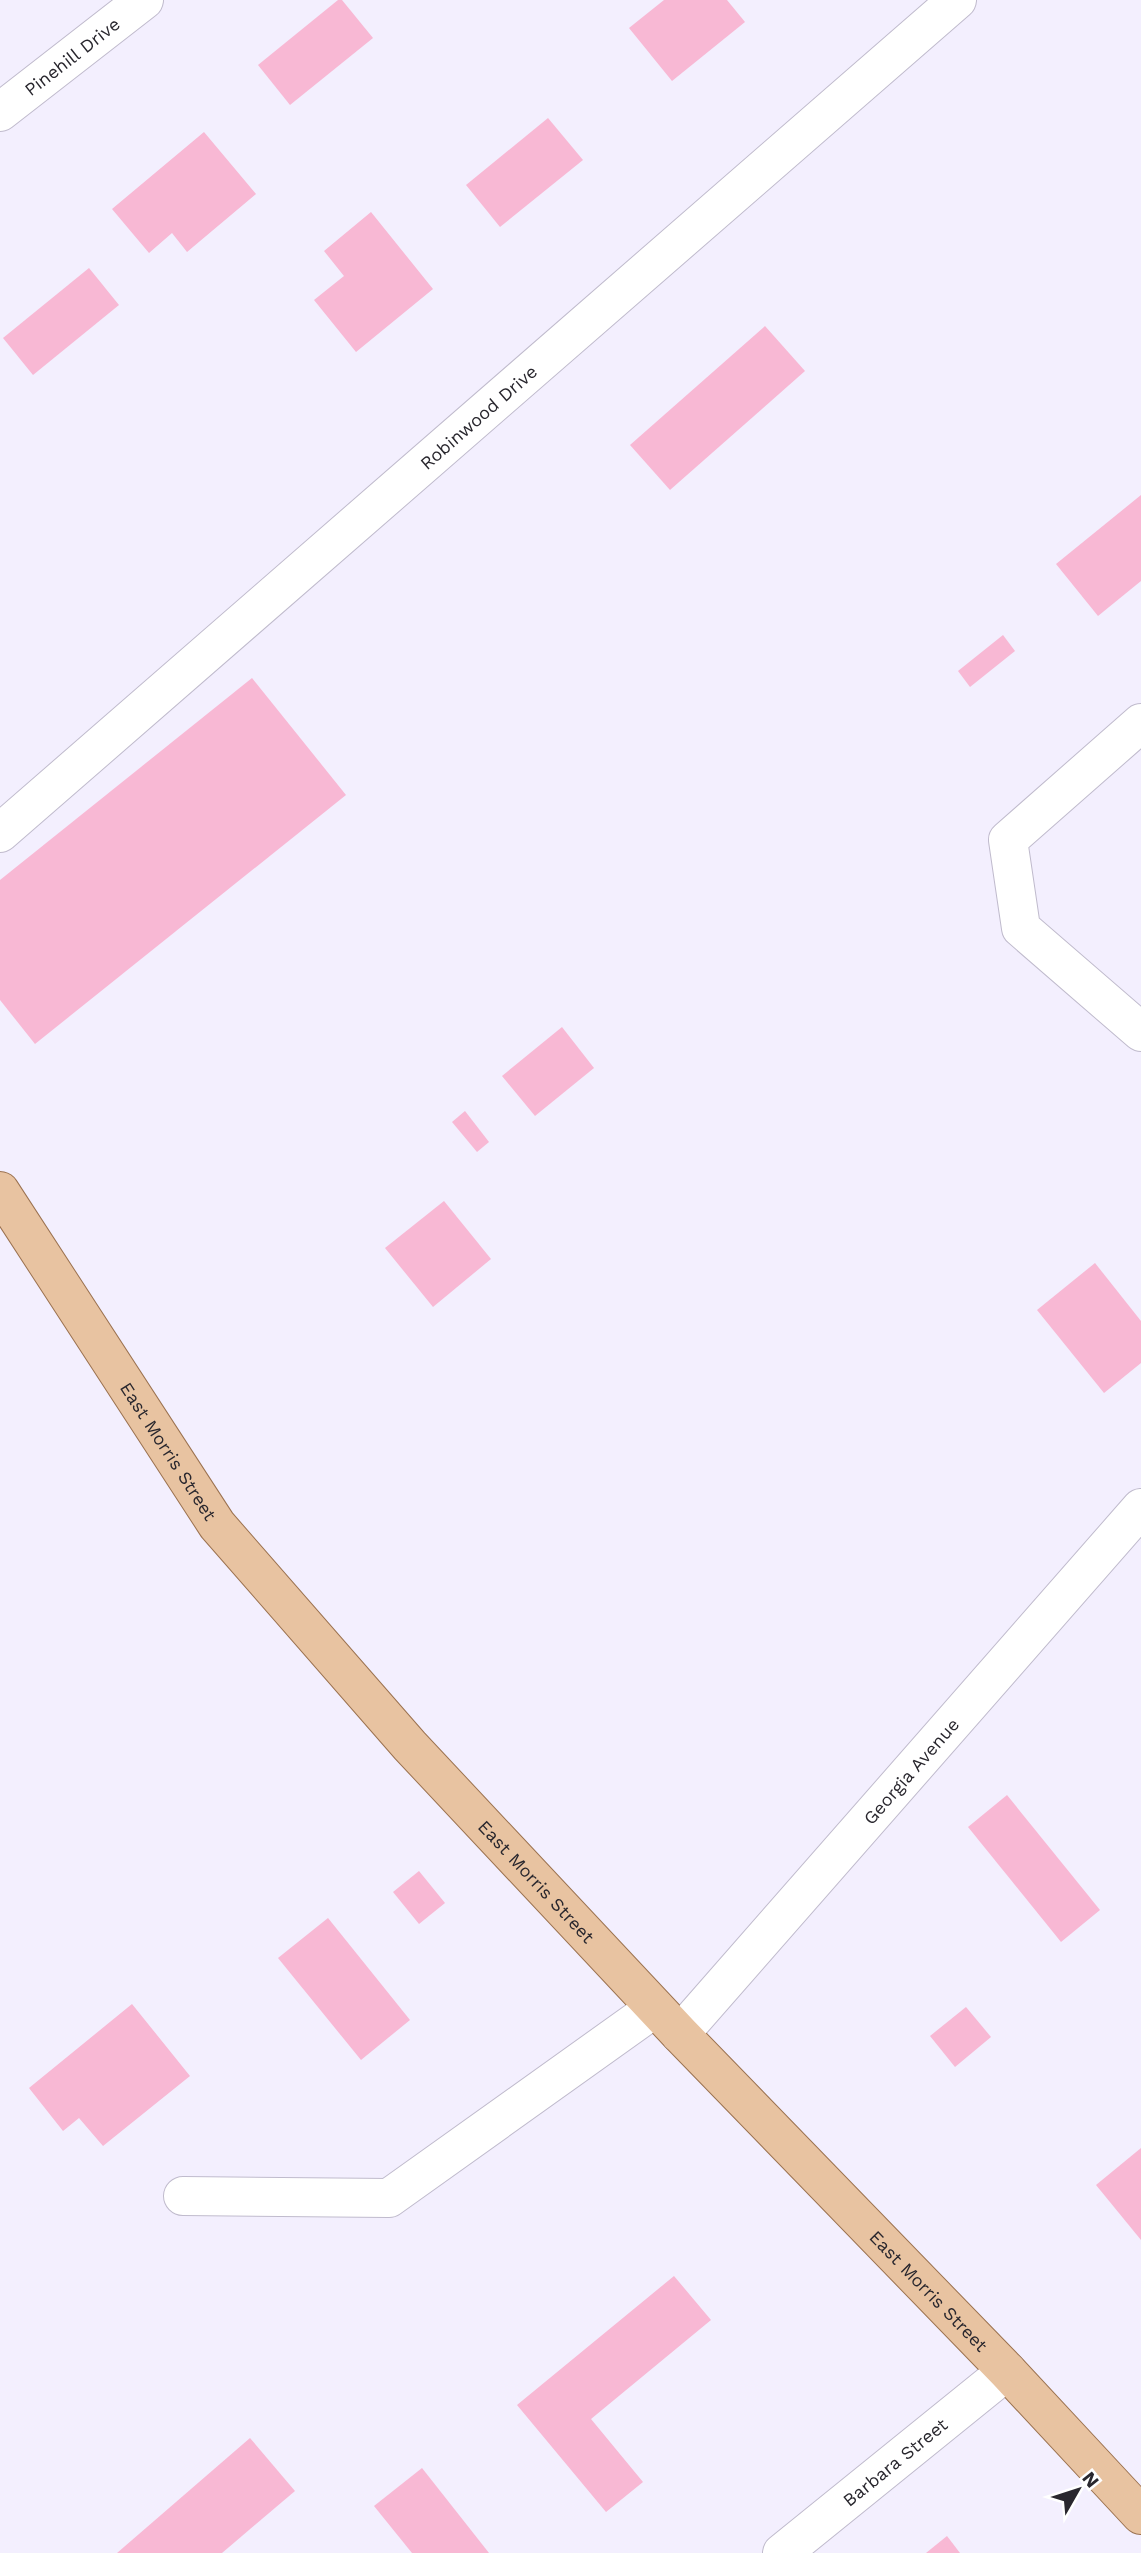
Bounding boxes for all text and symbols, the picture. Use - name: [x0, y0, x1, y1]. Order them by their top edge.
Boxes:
- street label: Pinehill Drive: [20, 13, 124, 100]
- street label: Robinwood Drive: [415, 360, 541, 473]
- street label: East Morris Street: [116, 1378, 222, 1524]
- street label: Georgia Avenue: [858, 1713, 963, 1828]
- street label: East Morris Street: [474, 1816, 600, 1947]
- street label: East Morris Street: [866, 2226, 993, 2356]
- street label: Barbara Street: [838, 2413, 951, 2510]
- north arrow: [1043, 2455, 1113, 2525]
- text: N: [1077, 2467, 1104, 2492]

